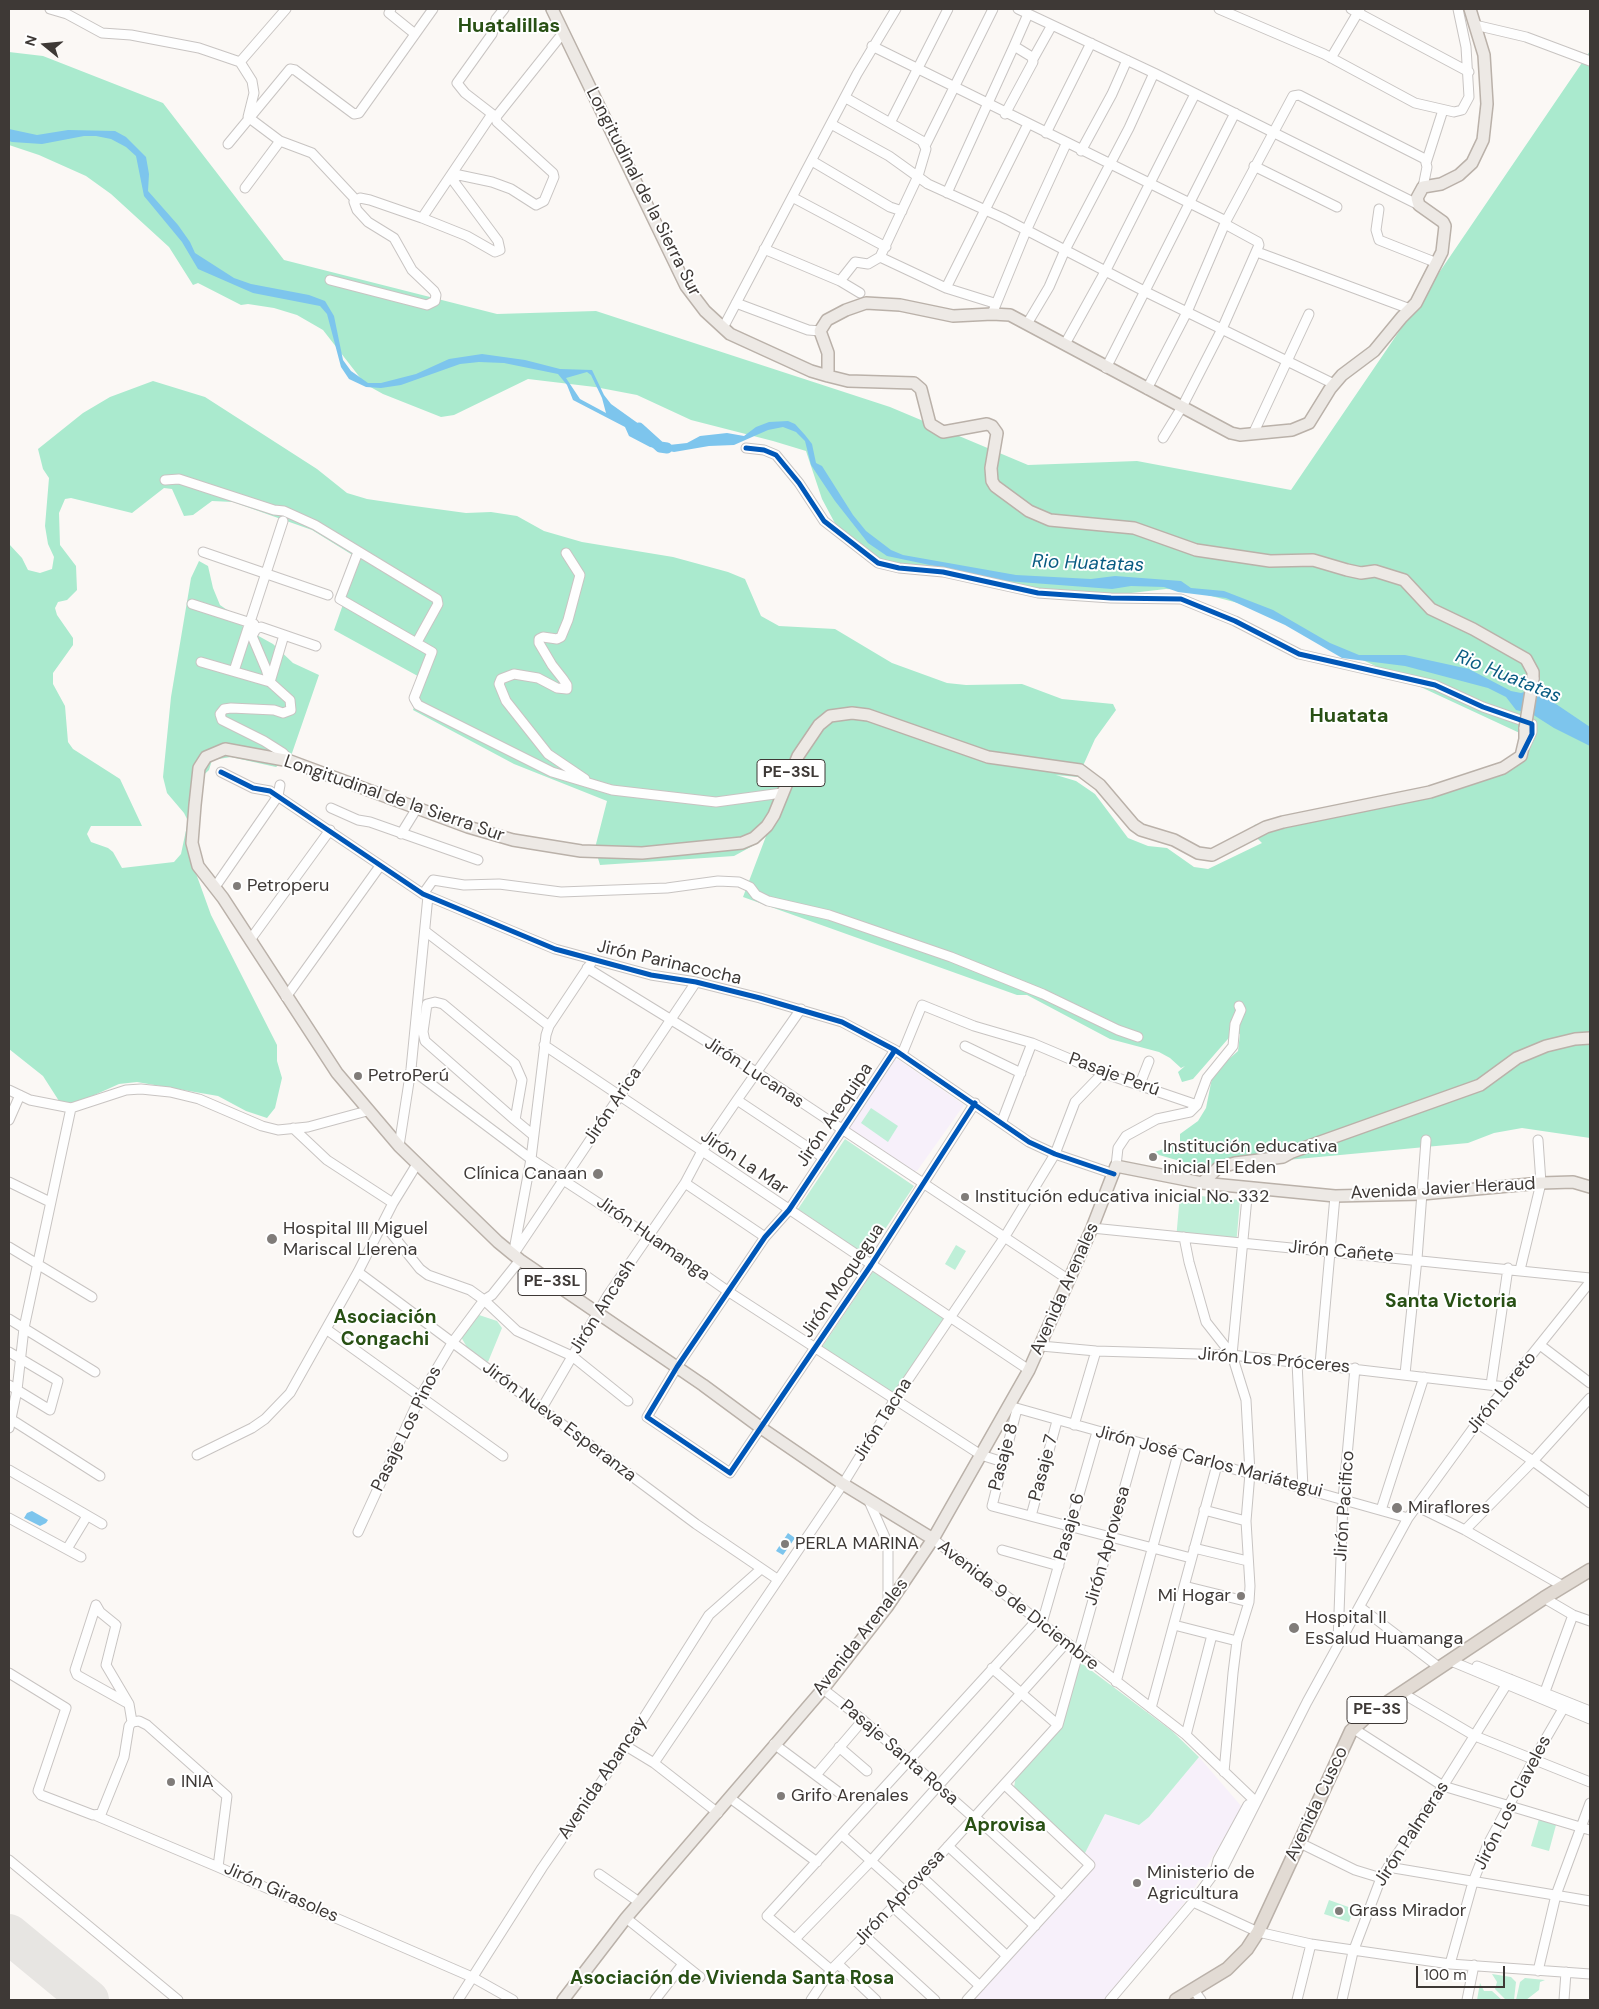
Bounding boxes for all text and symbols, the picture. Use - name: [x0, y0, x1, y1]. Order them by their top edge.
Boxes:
- district label: Huatalillas: [458, 15, 560, 39]
- north arrow: [20, 20, 70, 70]
- text: N: [21, 33, 41, 48]
- street label: Longitudinal de la Sierra Sur: [581, 84, 705, 300]
- water label: Rio Huatatas: [1032, 551, 1144, 577]
- water label: Rio Huatatas: [1452, 645, 1564, 709]
- district label: Huatata: [1310, 705, 1388, 729]
- street label: Longitudinal de la Sierra Sur: [281, 751, 507, 847]
- road number: PE-3SL: [757, 760, 825, 786]
- place label: Petroperu: [247, 875, 329, 897]
- marker: Petroperu: [231, 880, 243, 892]
- street label: Jirón Parinacocha: [595, 936, 743, 990]
- street label: Jirón Lucanas: [700, 1033, 808, 1113]
- street label: Pasaje Perú: [1066, 1049, 1162, 1101]
- street label: Jirón Arequipa: [792, 1059, 878, 1171]
- street label: Jirón Arica: [579, 1063, 647, 1149]
- place label: PetroPerú: [368, 1065, 449, 1087]
- marker: PetroPerú: [352, 1070, 364, 1082]
- street label: Jirón La Mar: [696, 1126, 792, 1200]
- place label: Institución educativa inicial El Eden: [1163, 1136, 1337, 1178]
- marker: Institución educativa inicial El Eden: [1147, 1151, 1159, 1163]
- place label: Clínica Canaan: [464, 1163, 587, 1185]
- marker: Clínica Canaan: [591, 1167, 605, 1181]
- street label: Avenida Javier Heraud: [1350, 1173, 1536, 1205]
- place label: Institución educativa inicial No. 332: [975, 1186, 1269, 1208]
- marker: Institución educativa inicial No. 332: [959, 1191, 971, 1203]
- street label: Jirón Huamanga: [592, 1192, 714, 1286]
- place label: Hospital III Miguel Mariscal Llerena: [283, 1218, 428, 1260]
- street label: Avenida Arenales: [1026, 1219, 1104, 1359]
- street label: Jirón Moquegua: [797, 1220, 889, 1342]
- marker: Hospital III Miguel Mariscal Llerena: [265, 1232, 279, 1246]
- street label: Jirón Cañete: [1288, 1237, 1394, 1267]
- street label: Jirón Ancash: [565, 1256, 641, 1358]
- road number: PE-3SL: [518, 1268, 586, 1295]
- district label: Santa Victoria: [1385, 1291, 1517, 1313]
- district label: Asociación Congachi: [333, 1307, 437, 1351]
- street label: Jirón Los Próceres: [1197, 1344, 1351, 1378]
- street label: Jirón Loreto: [1462, 1348, 1542, 1438]
- street label: Jirón Nueva Esperanza: [478, 1357, 640, 1487]
- street label: Pasaje Los Pinos: [367, 1363, 447, 1495]
- street label: Jirón Tacna: [849, 1374, 917, 1466]
- street label: Pasaje 8: [985, 1421, 1023, 1493]
- street label: Jirón José Carlos Mariátegui: [1093, 1421, 1325, 1503]
- street label: Pasaje 7: [1025, 1433, 1063, 1503]
- street label: Jirón Pacifico: [1330, 1450, 1360, 1562]
- street label: Jirón Aprovesa: [1081, 1484, 1135, 1608]
- street label: Pasaje 6: [1050, 1491, 1090, 1563]
- place label: Miraflores: [1408, 1497, 1490, 1519]
- marker: Miraflores: [1390, 1501, 1404, 1515]
- place label: PERLA MARINA: [795, 1533, 919, 1555]
- street label: Avenida 9 de Diciembre: [933, 1536, 1103, 1676]
- marker: PERLA MARINA: [779, 1538, 791, 1550]
- street label: Avenida Arenales: [809, 1574, 913, 1700]
- place label: Mi Hogar: [1158, 1585, 1231, 1607]
- marker: Mi Hogar: [1235, 1590, 1247, 1602]
- place label: Hospital II EsSalud Huamanga: [1305, 1607, 1463, 1650]
- marker: Hospital II EsSalud Huamanga: [1287, 1621, 1301, 1635]
- street label: Pasaje Santa Rosa: [835, 1696, 963, 1810]
- road number: PE-3S: [1347, 1696, 1407, 1724]
- street label: Avenida Abancay: [554, 1712, 652, 1844]
- street label: Jirón Los Claveles: [1470, 1732, 1556, 1874]
- street label: Avenida Cusco: [1281, 1743, 1353, 1865]
- place label: INIA: [181, 1771, 214, 1793]
- marker: INIA: [165, 1776, 177, 1788]
- street label: Jirón Palmeras: [1370, 1777, 1454, 1891]
- place label: Grifo Arenales: [791, 1785, 909, 1807]
- marker: Grifo Arenales: [775, 1790, 787, 1802]
- district label: Aprovisa: [964, 1815, 1046, 1837]
- street label: Jirón Aprovesa: [850, 1846, 950, 1950]
- street label: Jirón Girasoles: [220, 1858, 342, 1928]
- place label: Ministerio de Agricultura: [1147, 1862, 1255, 1905]
- marker: Ministerio de Agricultura: [1131, 1877, 1143, 1889]
- place label: Grass Mirador: [1349, 1900, 1466, 1922]
- marker: Grass Mirador: [1333, 1905, 1345, 1917]
- scale bar: [1419, 1956, 1508, 1988]
- text: 100 m: [1424, 1965, 1467, 1985]
- district label: Asociación de Vivienda Santa Rosa: [570, 1968, 894, 1990]

